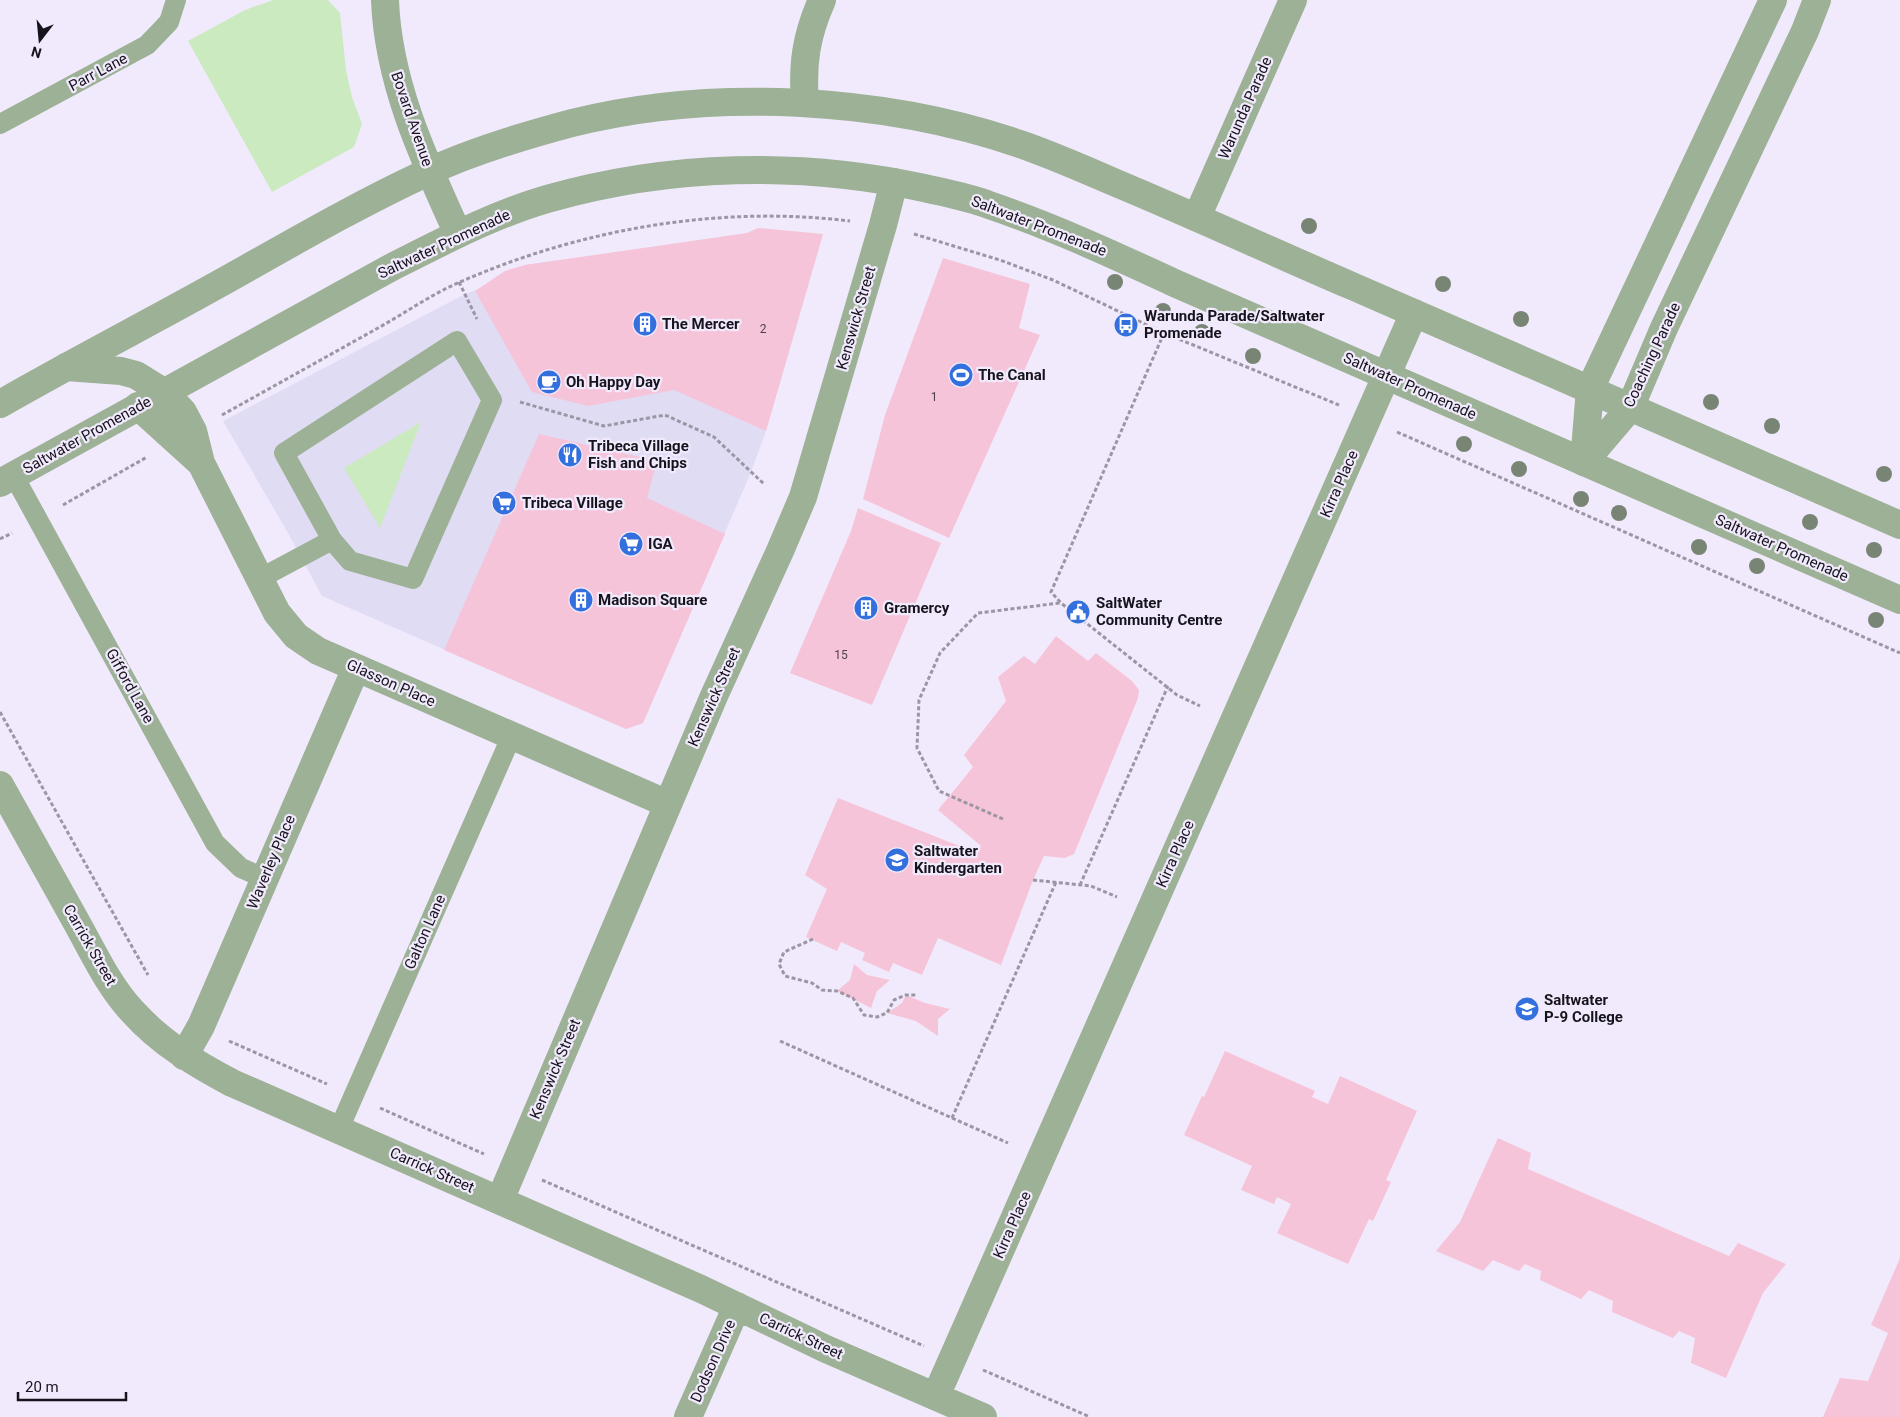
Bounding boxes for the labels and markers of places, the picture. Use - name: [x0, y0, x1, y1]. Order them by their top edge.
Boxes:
- place label: Warunda Parade/Saltwater Promenade: [1144, 307, 1325, 342]
- building icon: The Mercer: [632, 311, 658, 337]
- bus stop icon: Warunda Parade/Saltwater Promenade: [1113, 312, 1139, 338]
- place label: The Mercer: [662, 315, 740, 333]
- sports icon: The Canal: [948, 362, 974, 388]
- place label: The Canal: [978, 366, 1046, 384]
- cafe icon: Oh Happy Day: [536, 369, 562, 395]
- place label: Oh Happy Day: [566, 373, 661, 391]
- place label: Tribeca Village Fish and Chips: [588, 437, 689, 472]
- restaurant icon: Tribeca Village Fish and Chips: [557, 442, 583, 468]
- supermarket icon: Tribeca Village: [491, 490, 517, 516]
- place label: Tribeca Village: [522, 494, 623, 512]
- supermarket icon: IGA: [618, 531, 644, 557]
- place label: IGA: [648, 535, 674, 553]
- building icon: Madison Square: [568, 587, 594, 613]
- place label: Madison Square: [598, 591, 707, 609]
- place label: SaltWater Community Centre: [1096, 594, 1222, 629]
- building icon: Gramercy: [853, 595, 879, 621]
- place label: Gramercy: [884, 599, 950, 617]
- public building icon: SaltWater Community Centre: [1065, 599, 1091, 625]
- place label: Saltwater Kindergarten: [914, 842, 1002, 877]
- school or university icon: Saltwater Kindergarten: [884, 847, 910, 873]
- place label: Saltwater P-9 College: [1544, 991, 1623, 1026]
- school or university icon: Saltwater P-9 College: [1514, 996, 1540, 1022]

